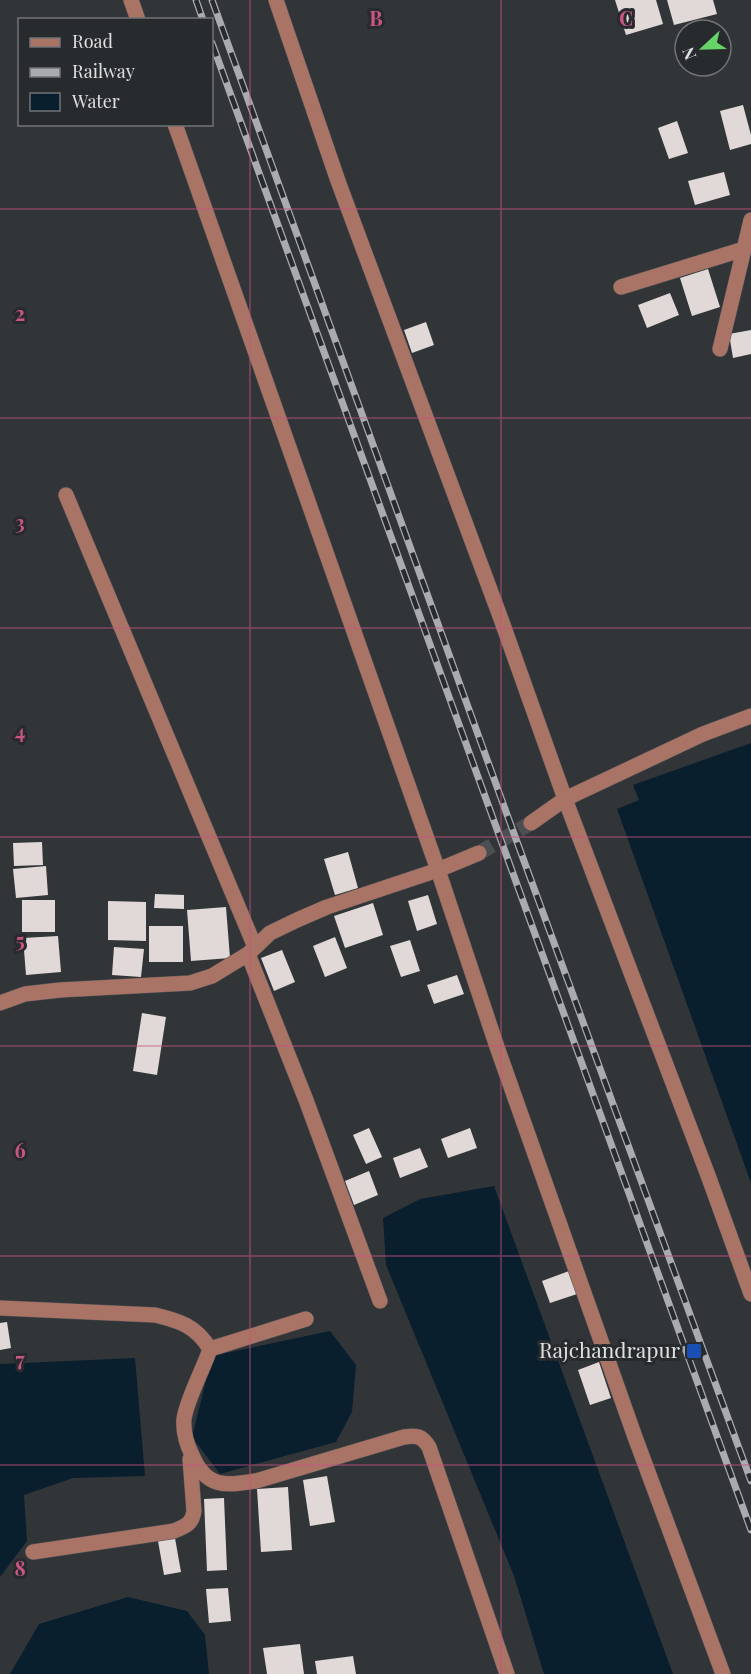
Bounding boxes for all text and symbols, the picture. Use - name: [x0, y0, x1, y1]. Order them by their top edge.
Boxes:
- text: B: [369, 4, 383, 31]
- text: C: [619, 4, 633, 31]
- legend: [18, 18, 213, 126]
- north arrow: [673, 18, 733, 78]
- text: Road: [72, 29, 113, 53]
- text: N: [677, 44, 701, 63]
- text: Railway: [72, 59, 135, 83]
- text: Water: [71, 89, 120, 113]
- text: 2: [15, 299, 25, 326]
- text: 3: [15, 508, 25, 535]
- text: 4: [15, 717, 25, 744]
- text: 5: [15, 926, 25, 953]
- text: 6: [14, 1136, 26, 1163]
- place label: Rajchandrapur: [539, 1335, 681, 1363]
- marker: Rajchandrapur: [685, 1342, 703, 1360]
- text: 7: [15, 1345, 25, 1372]
- text: 8: [14, 1554, 26, 1581]

